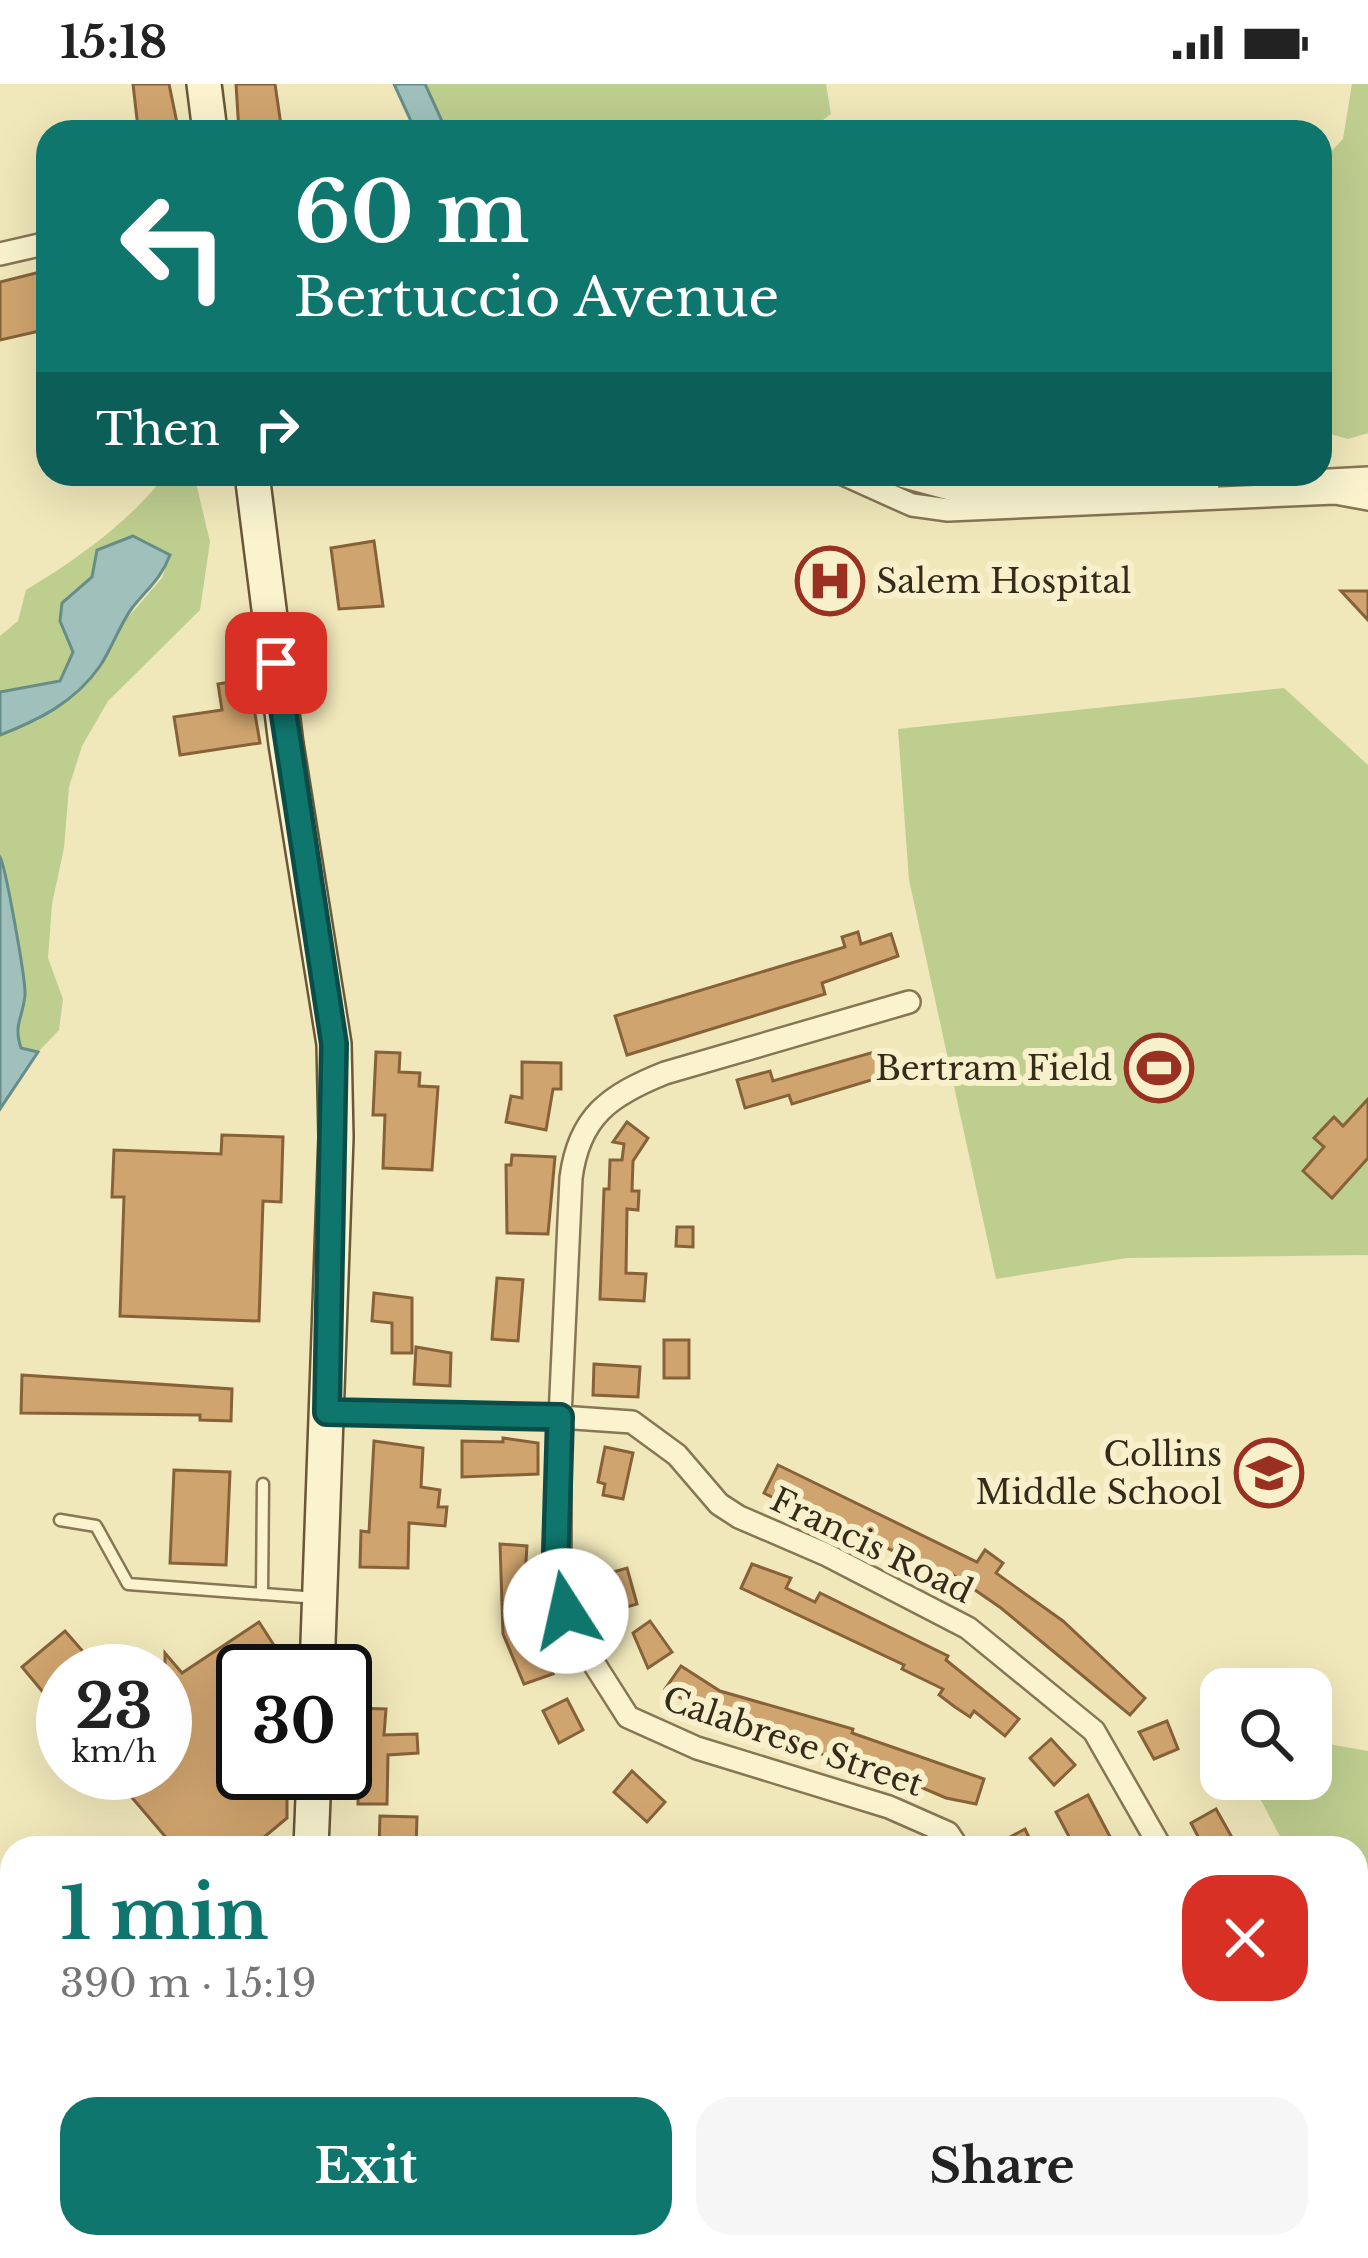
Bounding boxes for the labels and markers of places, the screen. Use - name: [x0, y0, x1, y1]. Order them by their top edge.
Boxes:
- hospital icon: Salem Hospital: [795, 546, 865, 616]
- place label: Salem Hospital: [876, 561, 1131, 602]
- pin: [225, 612, 327, 714]
- sports icon: Bertram Field: [1124, 1033, 1194, 1103]
- place label: Bertram Field: [875, 1048, 1112, 1089]
- place label: Collins Middle School: [976, 1434, 1222, 1513]
- school or university icon: Collins Middle School: [1234, 1438, 1304, 1508]

